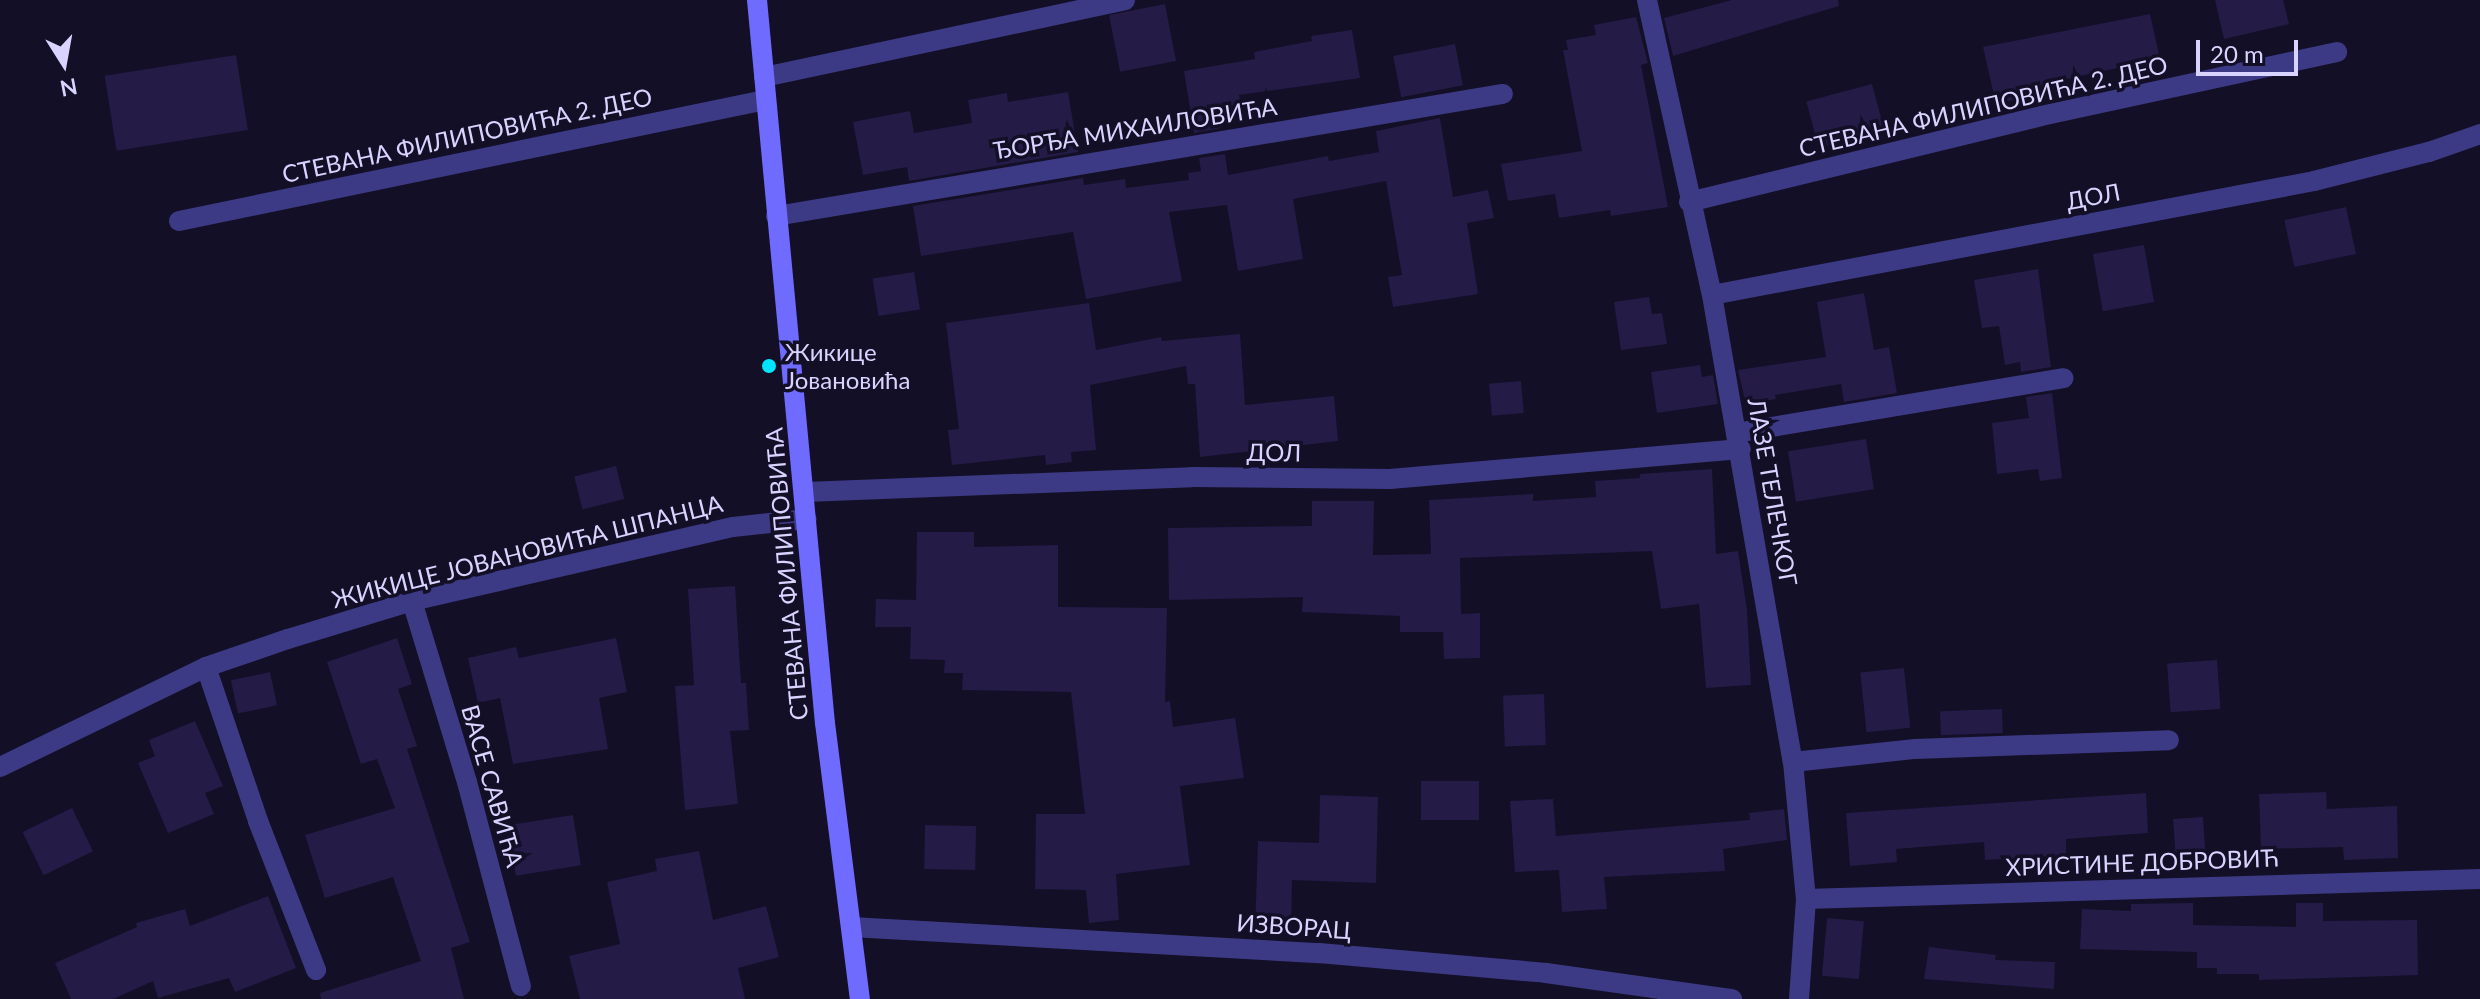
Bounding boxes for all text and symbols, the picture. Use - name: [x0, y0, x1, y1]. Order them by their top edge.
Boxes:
- north arrow: [24, 24, 104, 104]
- scale bar: [2200, 24, 2302, 74]
- text: 20 m: [2210, 39, 2264, 68]
- street label: СТЕВАНА ФИЛИПОВИЋА 2. ДЕО: [1796, 50, 2170, 162]
- text: N: [58, 73, 80, 103]
- street label: СТЕВАНА ФИЛИПОВИЋА 2. ДЕО: [279, 82, 655, 188]
- street label: ЂОРЂА МИХАИЛОВИЋА: [991, 91, 1279, 165]
- street label: ДОЛ: [2063, 177, 2123, 215]
- place label: Жикице Јовановића: [785, 338, 910, 394]
- marker: Жикице Јовановића: [760, 357, 778, 375]
- street label: ЛАЗЕ ТЕЛЕЧКОГ: [1742, 396, 1804, 588]
- street label: СТЕВАНА ФИЛИПОВИЋА: [759, 426, 813, 722]
- street label: ДОЛ: [1246, 437, 1302, 467]
- street label: ЖИКИЦЕ ЈОВАНОВИЋА ШПАНЦА: [329, 488, 725, 614]
- street label: ВАСЕ САВИЋА: [456, 702, 530, 870]
- street label: ХРИСТИНЕ ДОБРОВИЋ: [2005, 843, 2279, 881]
- street label: ИЗВОРАЦ: [1236, 908, 1352, 944]

